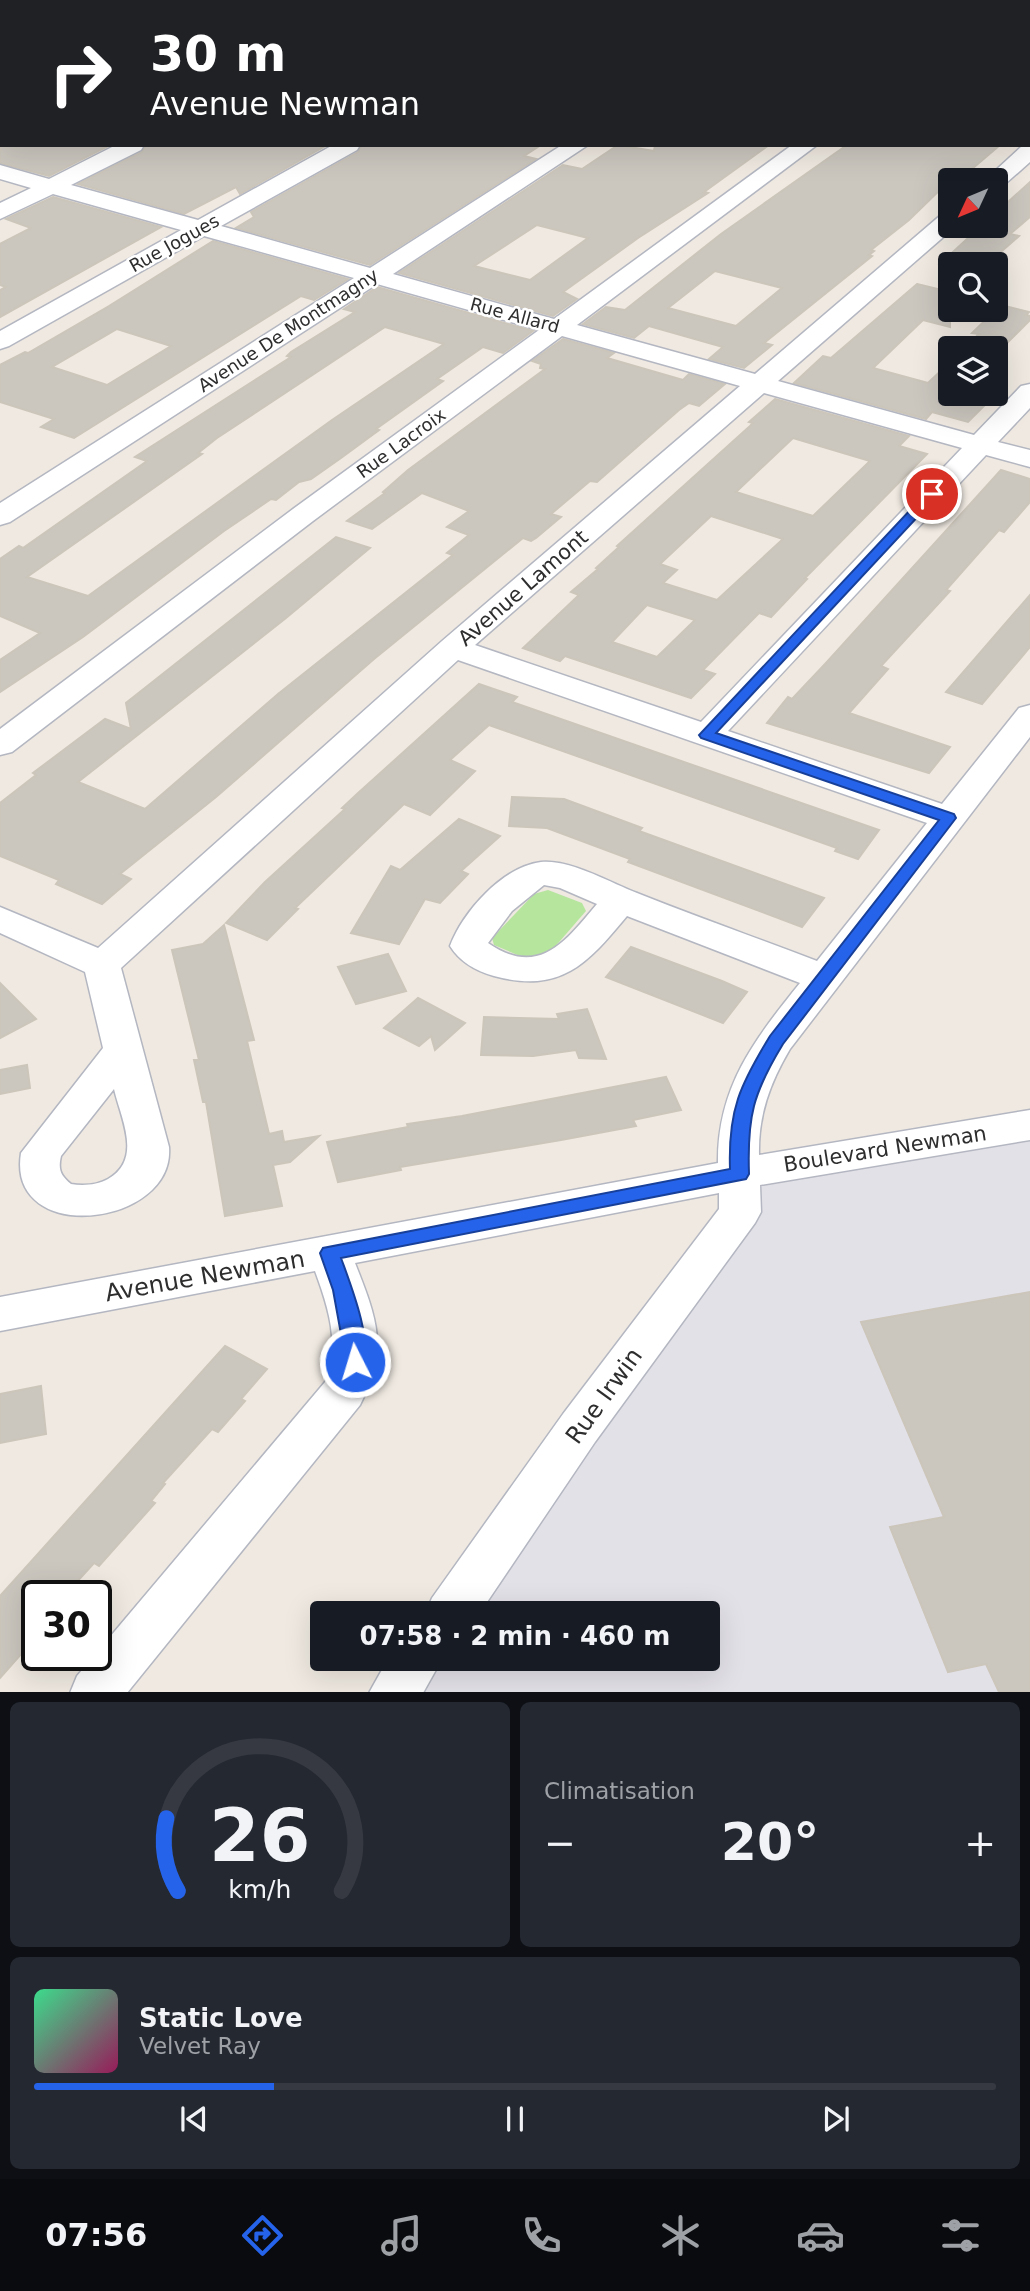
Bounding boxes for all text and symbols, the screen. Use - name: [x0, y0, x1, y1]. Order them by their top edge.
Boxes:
- text: 30 m: [150, 26, 286, 83]
- icon: right: [35, 28, 126, 119]
- text: Avenue Newman: [150, 85, 420, 123]
- north arrow: [938, 168, 1008, 238]
- map controls: [938, 168, 1008, 406]
- street label: Rue Jogues: [125, 210, 223, 276]
- button: search: [938, 252, 1008, 322]
- street label: Avenue De Montmagny: [194, 264, 382, 396]
- street label: Rue Allard: [468, 293, 562, 337]
- button: layers: [938, 336, 1008, 406]
- street label: Rue Lacroix: [353, 404, 450, 482]
- pin: [902, 464, 962, 524]
- icon: arrive: [913, 475, 951, 513]
- street label: Avenue Lamont: [453, 525, 593, 651]
- street label: Boulevard Newman: [782, 1121, 988, 1177]
- street label: Avenue Newman: [103, 1245, 307, 1307]
- position arrow: [318, 1325, 392, 1399]
- street label: Rue Irwin: [560, 1343, 648, 1449]
- speed limit sign: 30: [21, 1580, 112, 1671]
- text: 07:58 · 2 min · 460 m: [360, 1621, 670, 1651]
- text: Climatisation: [544, 1778, 695, 1804]
- text: 26: [209, 1793, 311, 1878]
- text: 20°: [721, 1812, 819, 1872]
- text: −: [544, 1821, 576, 1865]
- text: +: [964, 1821, 996, 1865]
- text: km/h: [228, 1874, 292, 1903]
- text: Static Love: [139, 2003, 303, 2033]
- text: Velvet Ray: [139, 2033, 261, 2059]
- icon: previous: [175, 2100, 213, 2138]
- icon: pause: [496, 2100, 534, 2138]
- icon: next: [817, 2100, 855, 2138]
- icon: directions: [238, 2211, 287, 2260]
- icon: music: [377, 2211, 426, 2260]
- icon: phone: [517, 2211, 566, 2260]
- icon: climate: [656, 2211, 705, 2260]
- icon: car: [796, 2211, 845, 2260]
- icon: filters: [936, 2211, 985, 2260]
- text: 07:56: [45, 2216, 147, 2254]

